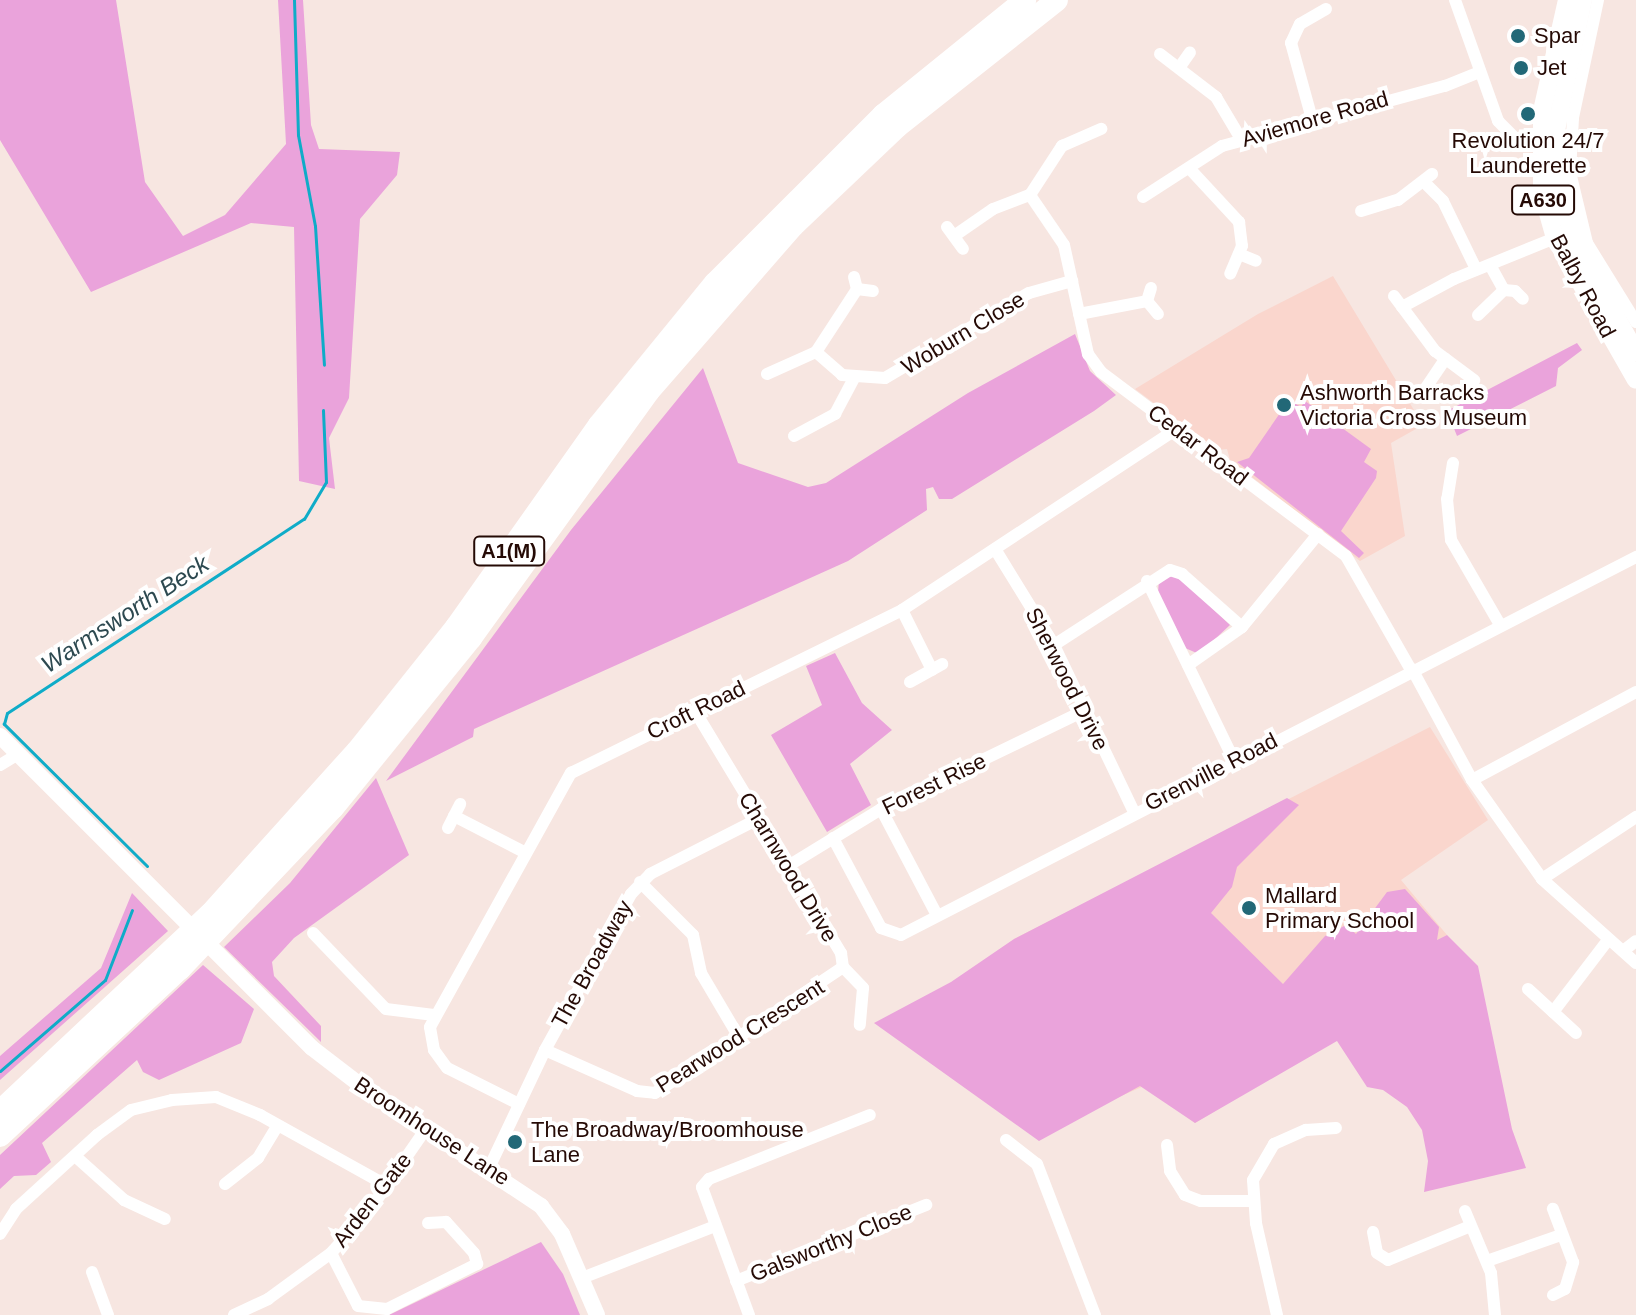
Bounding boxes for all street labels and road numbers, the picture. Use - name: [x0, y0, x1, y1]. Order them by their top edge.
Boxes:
- street label: Aviemore Road: [1239, 85, 1391, 153]
- road number: A630: [1511, 184, 1575, 216]
- street label: Balby Road: [1545, 230, 1621, 342]
- street label: Woburn Close: [897, 286, 1029, 380]
- street label: Cedar Road: [1143, 399, 1253, 491]
- road number: A1(M): [473, 535, 545, 567]
- street label: Sherwood Drive: [1020, 603, 1114, 755]
- street label: Croft Road: [642, 675, 750, 745]
- street label: Grenville Road: [1140, 727, 1282, 817]
- street label: Forest Rise: [878, 747, 990, 821]
- street label: Charnwood Drive: [733, 787, 843, 947]
- street label: The Broadway: [546, 896, 638, 1032]
- street label: Pearwood Crescent: [651, 974, 829, 1098]
- street label: Broomhouse Lane: [349, 1071, 515, 1191]
- street label: Arden Gate: [327, 1148, 417, 1252]
- street label: Galsworthy Close: [746, 1198, 916, 1288]

